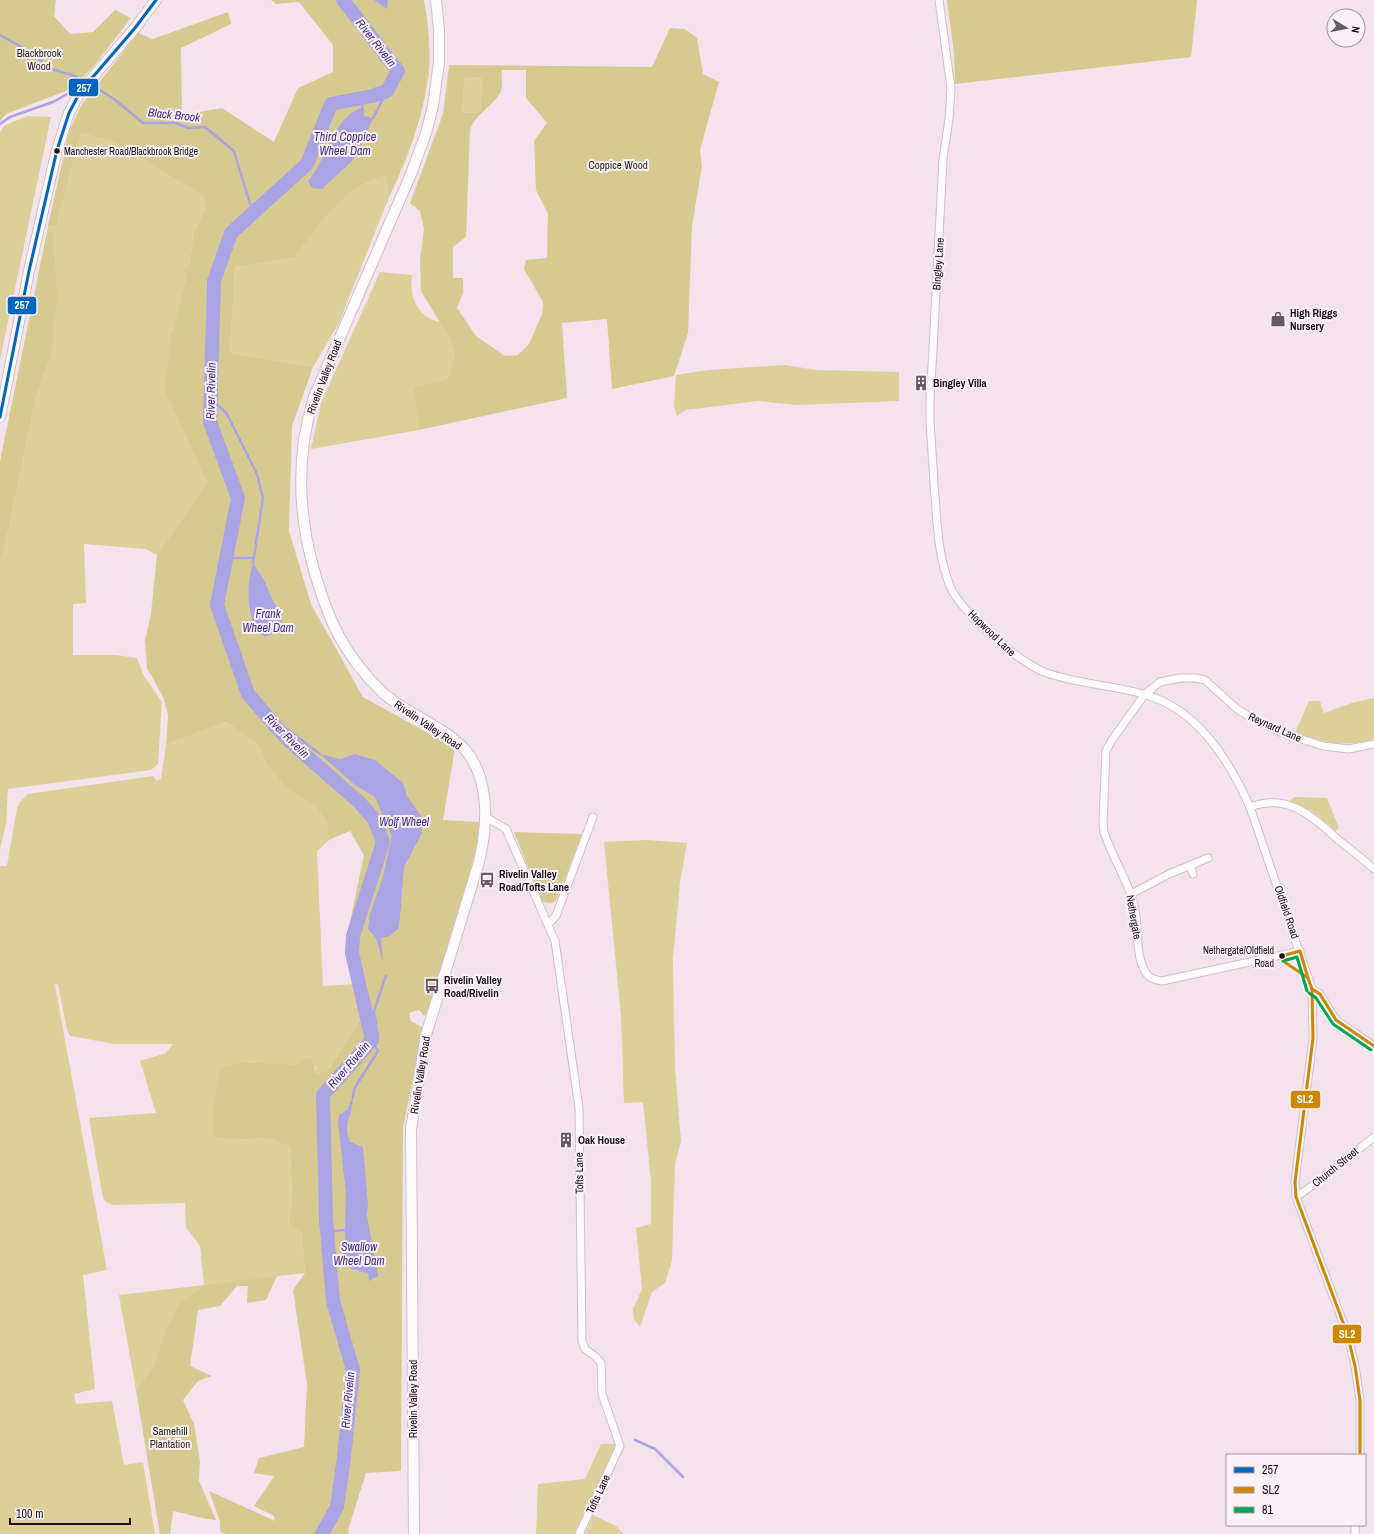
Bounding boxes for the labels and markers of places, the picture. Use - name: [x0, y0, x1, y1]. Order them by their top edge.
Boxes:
- place label: Manchester Road/Blackbrook Bridge: [64, 145, 198, 158]
- marker: Manchester Road/Blackbrook Bridge: [52, 146, 62, 156]
- place label: High Riggs Nursery: [1290, 306, 1338, 333]
- shop icon: High Riggs Nursery: [1269, 310, 1287, 328]
- building icon: Bingley Villa: [912, 374, 930, 392]
- place label: Bingley Villa: [933, 376, 987, 390]
- place label: Rivelin Valley Road/Tofts Lane: [499, 867, 569, 894]
- bus stop icon: Rivelin Valley Road/Tofts Lane: [478, 871, 496, 889]
- place label: Nethergate/Oldfield Road: [1203, 944, 1274, 970]
- marker: Nethergate/Oldfield Road: [1277, 951, 1287, 961]
- place label: Rivelin Valley Road/Rivelin: [444, 973, 502, 1000]
- bus stop icon: Rivelin Valley Road/Rivelin: [423, 977, 441, 995]
- building icon: Oak House: [557, 1131, 575, 1149]
- place label: Oak House: [578, 1133, 625, 1147]

